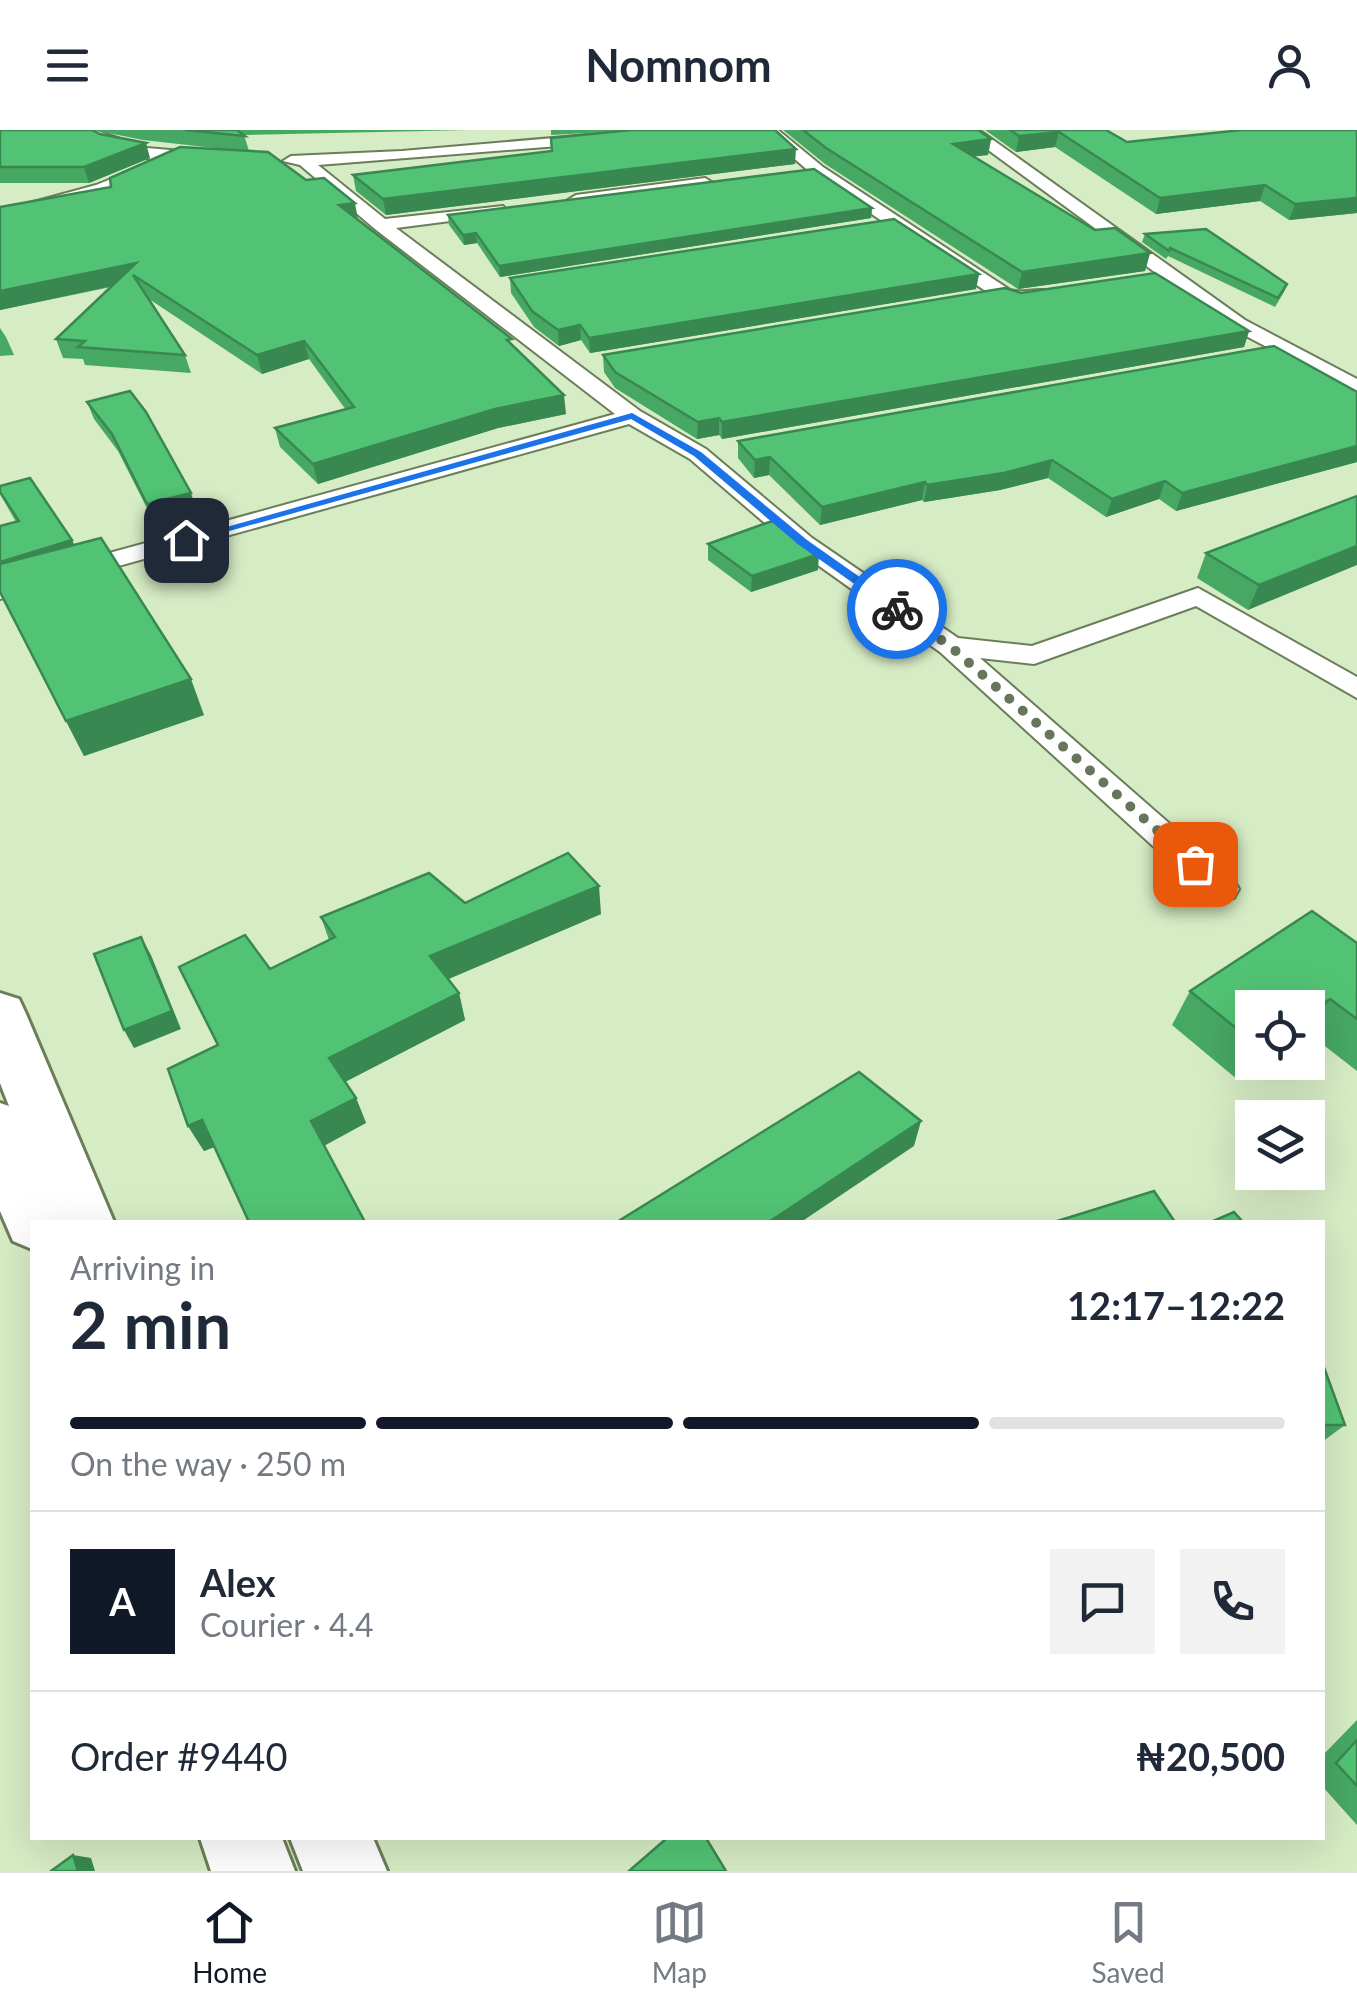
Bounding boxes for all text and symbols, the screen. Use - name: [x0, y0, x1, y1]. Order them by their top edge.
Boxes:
- icon: menu: [40, 38, 95, 93]
- text: Nomnom: [585, 38, 772, 92]
- icon: person: [1262, 38, 1317, 93]
- pin: [144, 498, 229, 583]
- icon: home: [159, 513, 214, 568]
- courier: [847, 559, 947, 659]
- icon: bike: [870, 582, 925, 637]
- pin: [1153, 822, 1238, 907]
- icon: bag: [1168, 837, 1223, 892]
- map controls: [1235, 990, 1325, 1190]
- button: locate: [1235, 990, 1325, 1080]
- button: layers: [1235, 1100, 1325, 1190]
- text: Arriving in: [70, 1248, 215, 1287]
- text: 12:17–12:22: [1067, 1282, 1285, 1328]
- text: 2 min: [70, 1285, 231, 1363]
- text: On the way · 250 m: [70, 1444, 346, 1483]
- button: chat: [1050, 1549, 1155, 1654]
- button: phone: [1180, 1549, 1285, 1654]
- text: Alex: [200, 1559, 276, 1605]
- text: A: [109, 1578, 136, 1624]
- text: Courier · 4.4: [200, 1605, 374, 1644]
- text: Order #9440: [70, 1733, 287, 1779]
- text: ₦20,500: [1136, 1733, 1285, 1779]
- tab: Home: [192, 1895, 267, 1989]
- tab: Map: [652, 1895, 707, 1989]
- tab: Saved: [1092, 1895, 1165, 1989]

